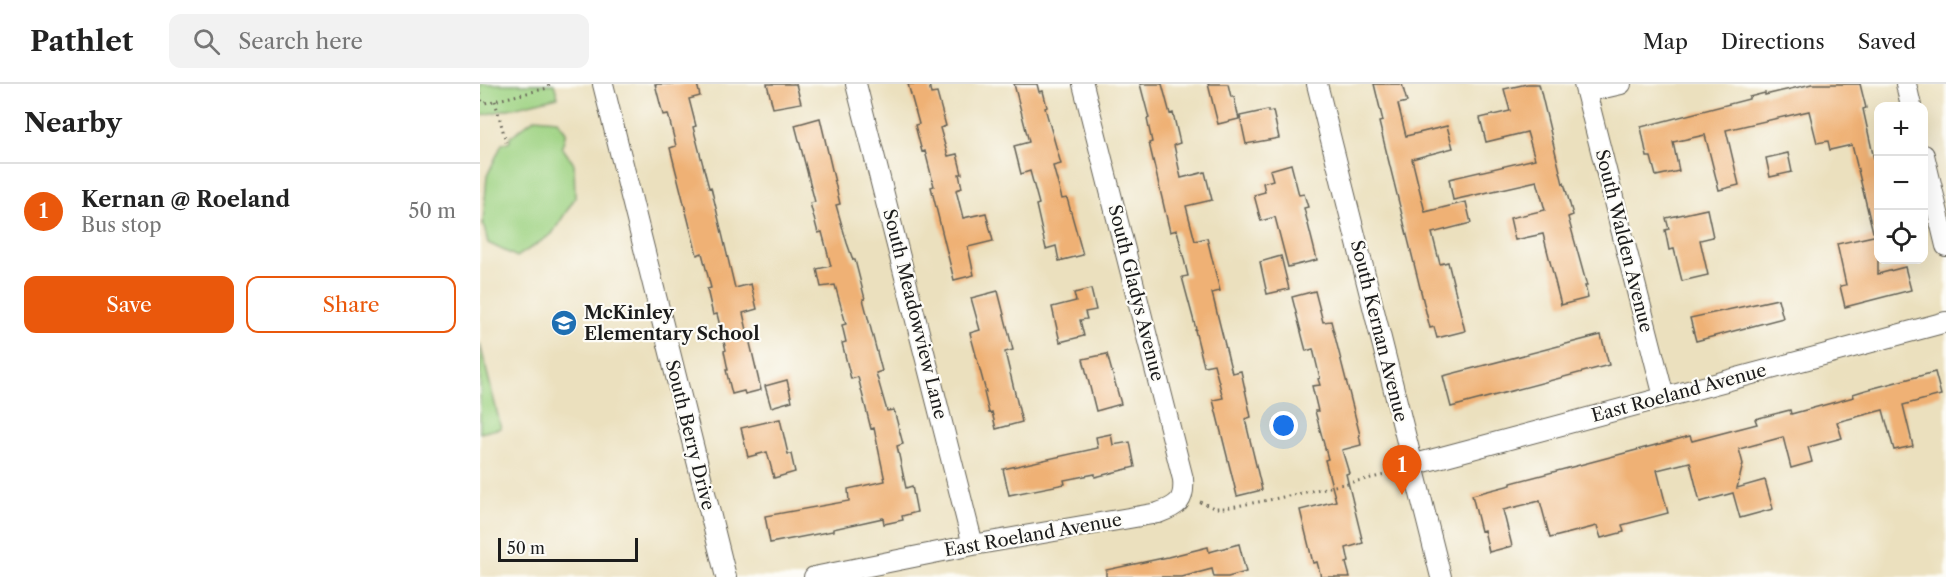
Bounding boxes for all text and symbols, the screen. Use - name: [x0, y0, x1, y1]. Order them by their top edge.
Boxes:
- search box: [169, 14, 589, 68]
- text: Pathlet: [30, 24, 133, 58]
- icon: search: [190, 25, 223, 58]
- text: Search here: [238, 28, 363, 55]
- text: Map: [1643, 29, 1688, 54]
- text: Directions: [1721, 29, 1825, 54]
- text: Saved: [1858, 29, 1916, 54]
- map controls: [1874, 102, 1928, 264]
- button: +: [1874, 102, 1928, 156]
- text: Nearby: [24, 107, 122, 139]
- street label: South Walden Avenue: [1591, 147, 1657, 335]
- button: −: [1874, 156, 1928, 210]
- text: Kernan @ Roeland: [81, 186, 290, 213]
- text: 1: [39, 199, 48, 223]
- text: 50 m: [409, 199, 456, 223]
- street label: South Gladys Avenue: [1103, 202, 1169, 384]
- street label: South Meadowview Lane: [878, 207, 952, 421]
- button: locate: [1874, 210, 1928, 264]
- text: Bus stop: [81, 213, 162, 237]
- street label: South Kernan Avenue: [1346, 238, 1412, 424]
- button: Save: [24, 276, 234, 333]
- button: Share: [246, 276, 456, 333]
- place label: McKinley Elementary School: [584, 302, 760, 345]
- school or university icon: McKinley Elementary School: [549, 308, 579, 338]
- street label: South Berry Drive: [661, 358, 719, 512]
- street label: East Roeland Avenue: [1589, 359, 1769, 427]
- your location: [1269, 411, 1298, 440]
- pin: 1: [1382, 446, 1422, 495]
- street label: East Roeland Avenue: [942, 509, 1124, 561]
- scale bar: [498, 535, 638, 562]
- text: 50 m: [507, 538, 545, 558]

